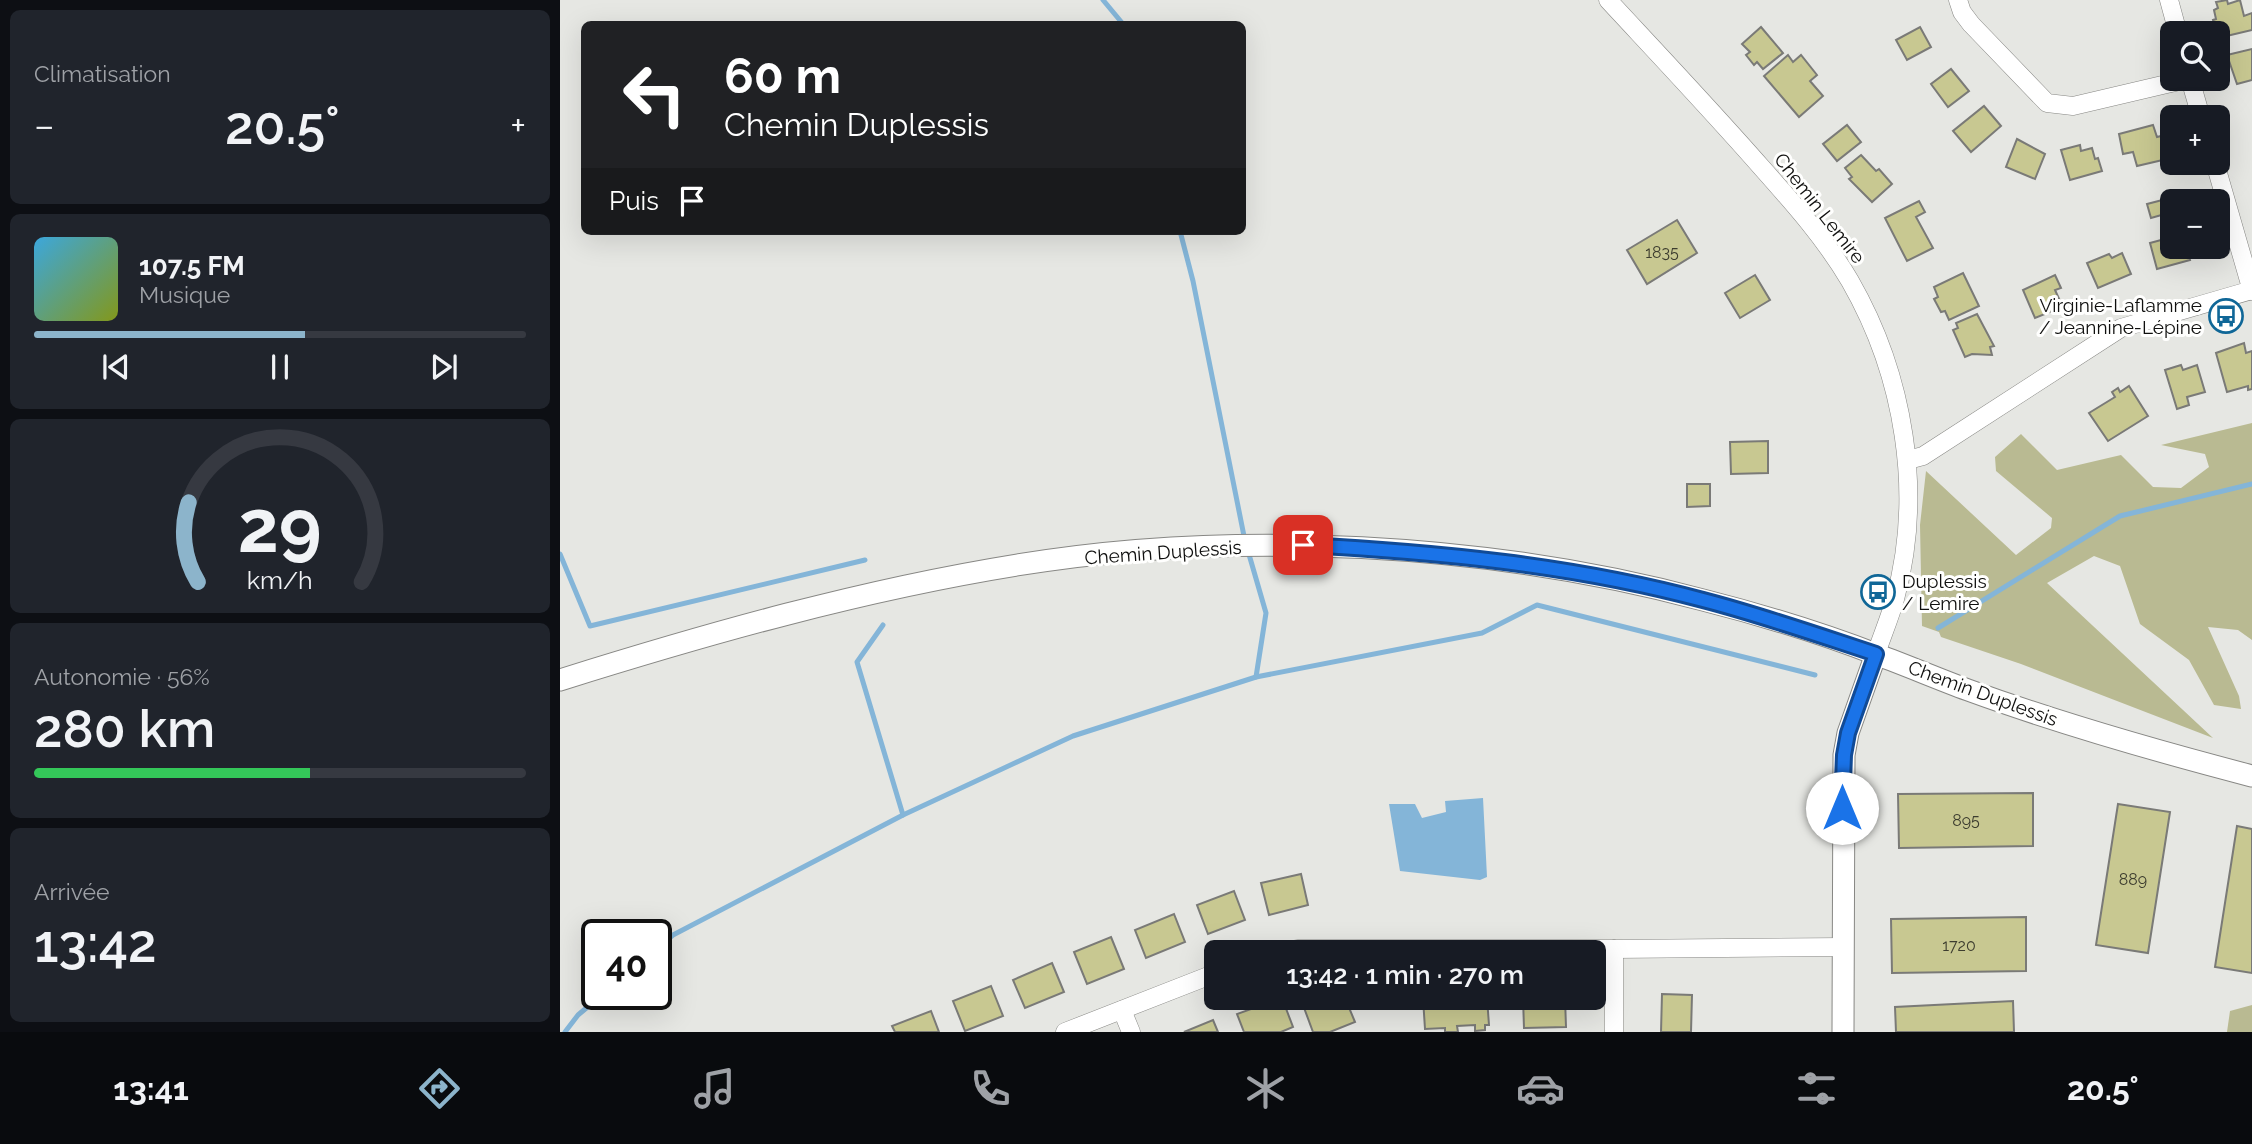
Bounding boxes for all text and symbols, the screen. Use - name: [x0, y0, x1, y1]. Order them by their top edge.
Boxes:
- map controls: [2160, 21, 2230, 259]
- button: search: [2160, 21, 2230, 91]
- text: 60 m: [724, 47, 841, 104]
- icon: left: [609, 49, 700, 140]
- text: Climatisation: [34, 60, 171, 87]
- text: 20.5°: [225, 95, 340, 156]
- text: −: [34, 103, 54, 148]
- text: +: [510, 103, 526, 148]
- button: +: [2160, 105, 2230, 175]
- text: Chemin Duplessis: [724, 106, 989, 143]
- street label: Chemin Lemire: [1770, 148, 1870, 268]
- icon: arrive: [673, 182, 711, 220]
- text: Puis: [609, 186, 659, 216]
- button: −: [2160, 189, 2230, 259]
- house number: 1835: [1645, 243, 1679, 262]
- text: 107.5 FM: [139, 251, 245, 281]
- text: Musique: [139, 281, 230, 308]
- place label: Virginie-Laflamme / Jeannine-Lépine: [2039, 294, 2202, 338]
- bus stop icon: Virginie-Laflamme / Jeannine-Lépine: [2207, 297, 2245, 335]
- icon: previous: [97, 348, 135, 386]
- icon: pause: [261, 348, 299, 386]
- icon: next: [425, 348, 463, 386]
- text: 29: [238, 484, 322, 569]
- pin: [1273, 515, 1333, 575]
- icon: arrive: [1284, 526, 1322, 564]
- street label: Chemin Duplessis: [1084, 536, 1242, 568]
- text: km/h: [247, 565, 313, 595]
- place label: Duplessis / Lemire: [1902, 570, 1987, 614]
- bus stop icon: Duplessis / Lemire: [1859, 573, 1897, 611]
- street label: Chemin Duplessis: [1905, 656, 2061, 730]
- text: Autonomie · 56%: [34, 663, 210, 690]
- text: 280 km: [34, 698, 215, 759]
- position arrow: [1805, 771, 1879, 845]
- house number: 895: [1952, 811, 1980, 830]
- house number: 889: [2119, 870, 2147, 889]
- text: Arrivée: [34, 878, 110, 905]
- text: 13:42: [34, 913, 157, 974]
- speed limit sign: 40: [581, 919, 672, 1010]
- house number: 1720: [1942, 936, 1976, 955]
- text: 13:42 · 1 min · 270 m: [1286, 960, 1524, 990]
- icon: directions: [415, 1064, 464, 1113]
- icon: music: [690, 1064, 739, 1113]
- icon: phone: [966, 1064, 1015, 1113]
- icon: climate: [1241, 1064, 1290, 1113]
- icon: car: [1516, 1064, 1565, 1113]
- icon: filters: [1792, 1064, 1841, 1113]
- text: 13:41: [113, 1070, 189, 1107]
- text: 20.5°: [2067, 1070, 2139, 1107]

